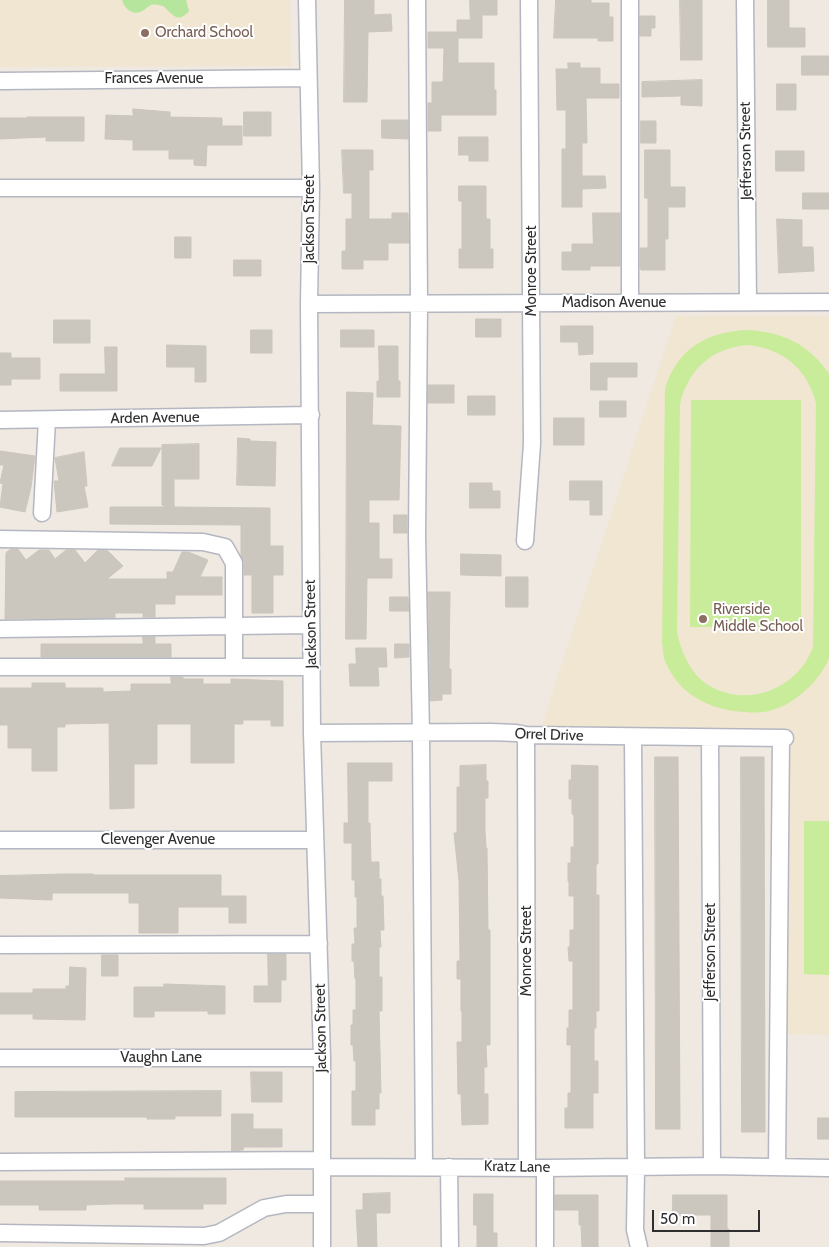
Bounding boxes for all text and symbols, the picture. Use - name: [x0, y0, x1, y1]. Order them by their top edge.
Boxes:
- place label: Orchard School: [155, 24, 253, 42]
- marker: Orchard School: [139, 27, 151, 39]
- street label: Frances Avenue: [105, 70, 203, 88]
- street label: Jefferson Street: [736, 102, 756, 200]
- street label: Jackson Street: [301, 174, 319, 264]
- street label: Monroe Street: [523, 225, 541, 317]
- street label: Madison Avenue: [562, 294, 666, 312]
- street label: Arden Avenue: [110, 408, 200, 428]
- street label: Jackson Street: [301, 579, 321, 669]
- place label: Riverside Middle School: [713, 601, 803, 636]
- marker: Riverside Middle School: [697, 613, 709, 625]
- street label: Orrel Drive: [514, 725, 584, 745]
- street label: Clevenger Avenue: [101, 831, 215, 849]
- street label: Jefferson Street: [702, 903, 720, 1001]
- street label: Monroe Street: [518, 905, 536, 997]
- street label: Jackson Street: [311, 983, 331, 1073]
- street label: Vaughn Lane: [120, 1049, 202, 1067]
- street label: Kratz Lane: [484, 1157, 550, 1177]
- scale bar: [654, 1200, 762, 1232]
- text: 50 m: [660, 1210, 695, 1228]

